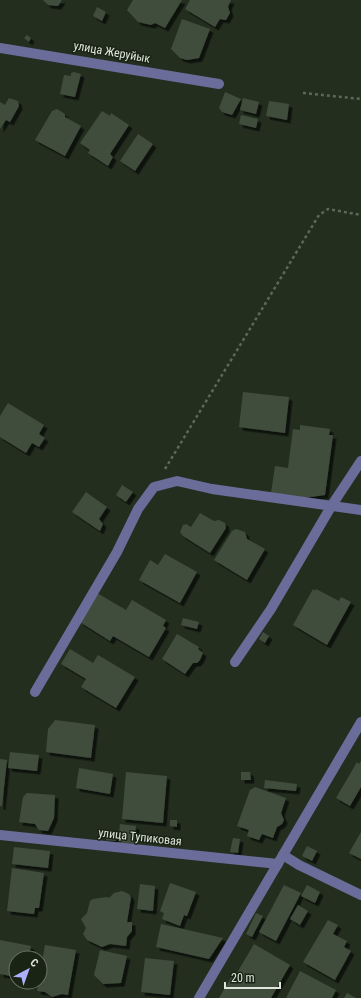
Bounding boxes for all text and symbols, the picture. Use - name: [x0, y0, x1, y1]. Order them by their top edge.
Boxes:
- street label: улица Жеруйык: [73, 38, 152, 66]
- street label: улица Тупиковая: [98, 826, 182, 848]
- north arrow: [8, 950, 48, 990]
- text: С: [28, 956, 41, 970]
- scale bar: [225, 964, 280, 990]
- text: 20 m: [231, 971, 255, 985]

